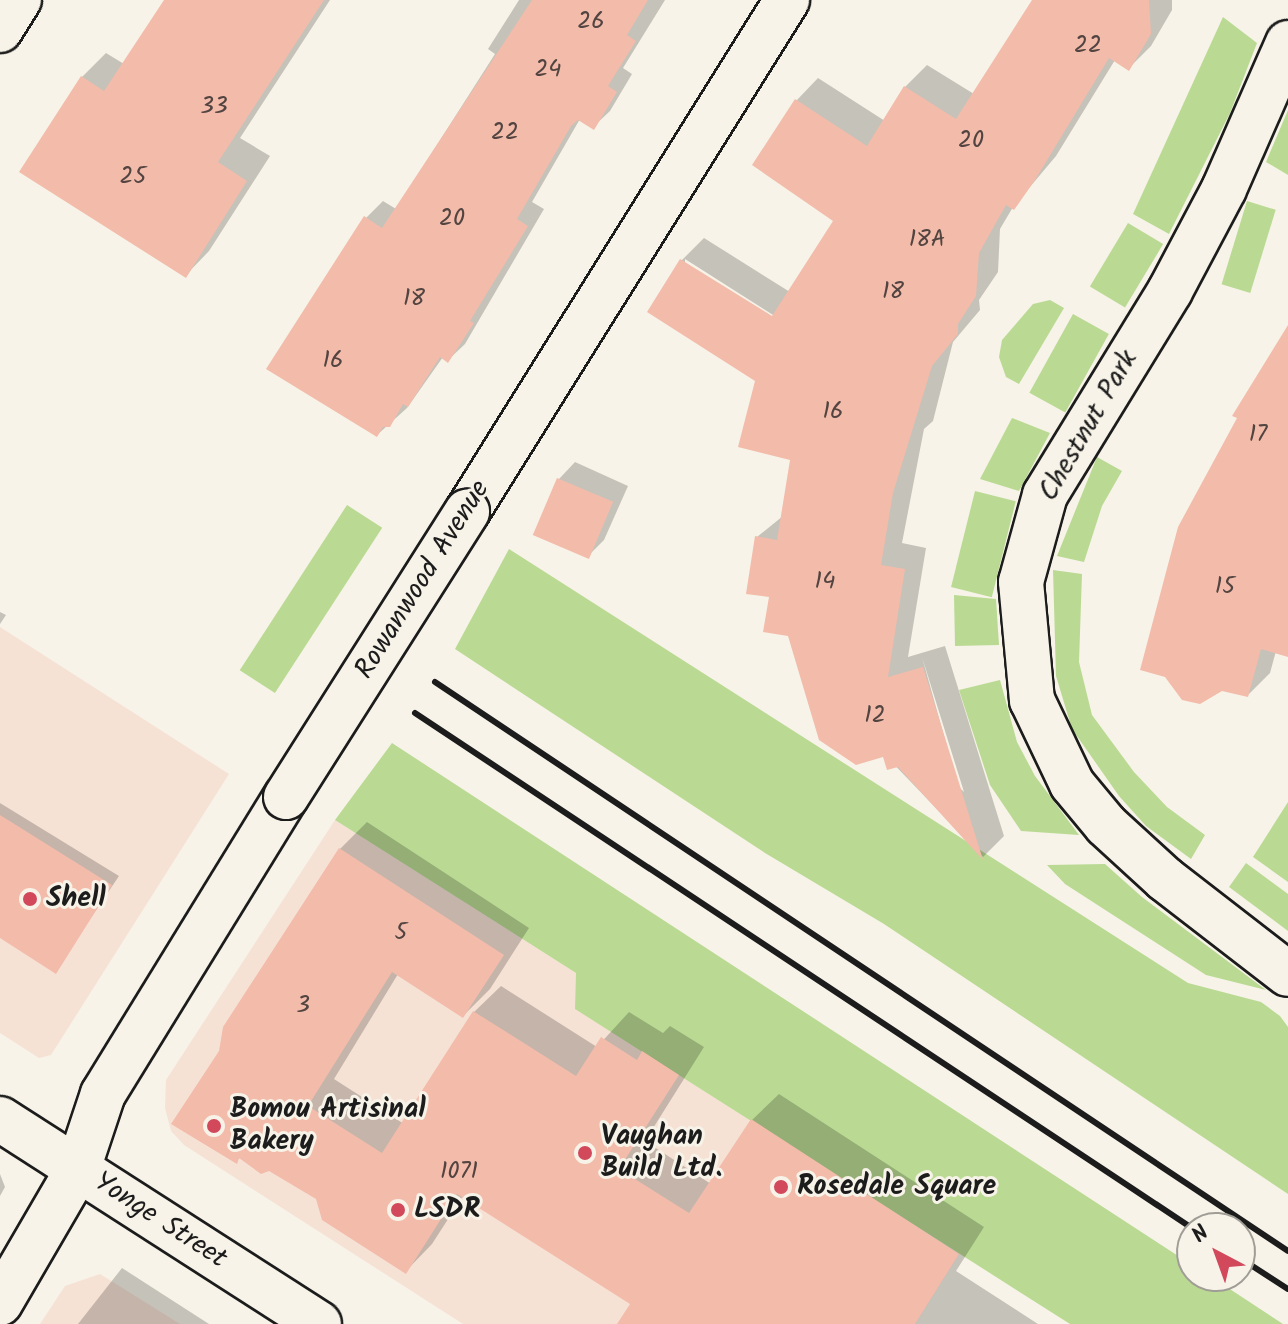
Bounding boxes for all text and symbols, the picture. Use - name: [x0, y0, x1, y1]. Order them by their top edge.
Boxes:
- house number: 26: [577, 8, 605, 36]
- house number: 22: [1074, 32, 1102, 60]
- house number: 24: [534, 56, 562, 84]
- house number: 33: [200, 93, 228, 121]
- house number: 22: [491, 119, 519, 147]
- house number: 20: [958, 127, 984, 155]
- house number: 25: [120, 163, 146, 191]
- house number: 20: [439, 205, 465, 233]
- house number: 18A: [909, 226, 945, 254]
- house number: 18: [882, 278, 904, 306]
- house number: 18: [403, 285, 425, 313]
- street label: Chestnut Park: [1032, 345, 1146, 507]
- house number: 16: [323, 347, 343, 375]
- house number: 16: [823, 398, 843, 426]
- house number: 17: [1249, 421, 1267, 449]
- street label: Rowanwood Avenue: [348, 475, 498, 685]
- house number: 14: [815, 568, 835, 596]
- house number: 15: [1215, 573, 1235, 601]
- house number: 12: [864, 702, 886, 730]
- place label: Shell: [46, 882, 106, 916]
- marker: Shell: [21, 890, 39, 908]
- house number: 5: [395, 919, 407, 947]
- house number: 3: [296, 992, 310, 1020]
- place label: Bomou Artisinal Bakery: [230, 1093, 426, 1159]
- marker: Bomou Artisinal Bakery: [205, 1117, 223, 1135]
- place label: Vaughan Build Ltd.: [601, 1120, 722, 1186]
- marker: Vaughan Build Ltd.: [576, 1144, 594, 1162]
- house number: 1071: [440, 1158, 478, 1186]
- street label: Yonge Street: [87, 1166, 233, 1276]
- place label: Rosedale Square: [797, 1170, 996, 1204]
- marker: Rosedale Square: [772, 1178, 790, 1196]
- place label: LSDR: [414, 1193, 480, 1227]
- marker: LSDR: [389, 1201, 407, 1219]
- north arrow: [1176, 1212, 1256, 1292]
- text: N: [1185, 1217, 1218, 1253]

